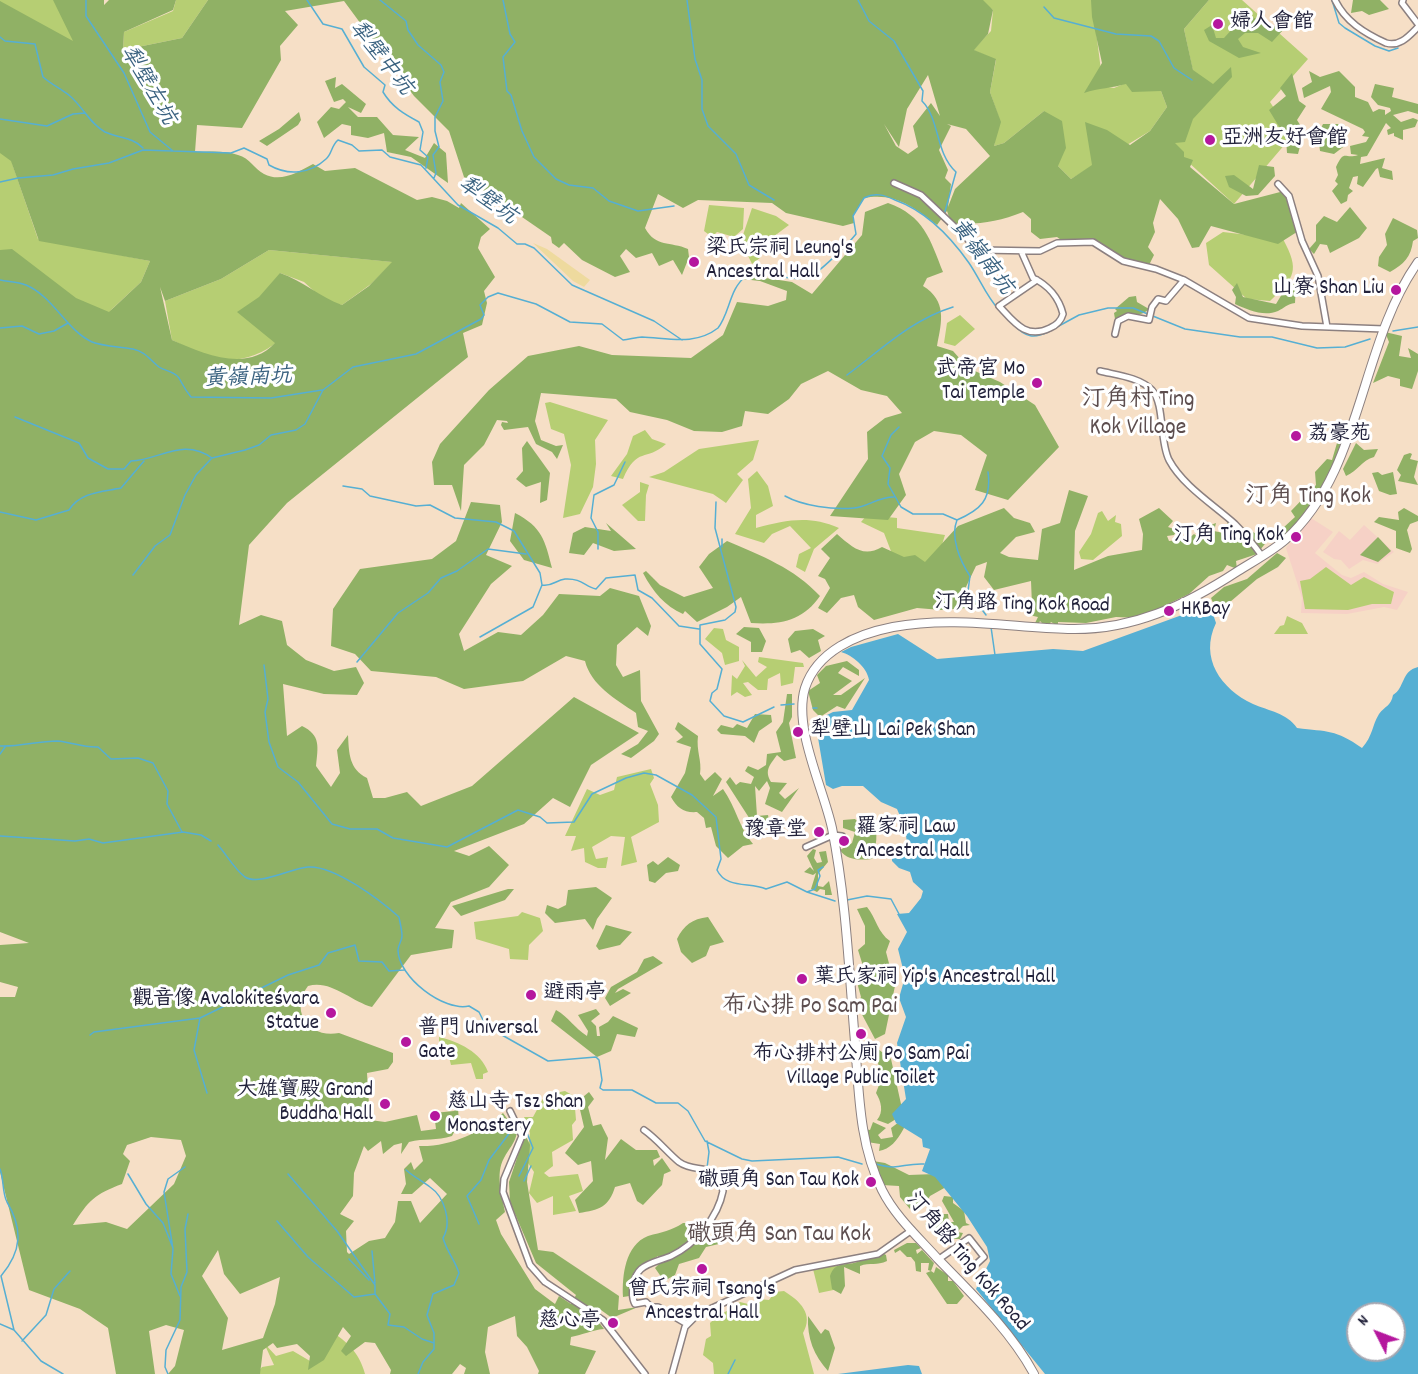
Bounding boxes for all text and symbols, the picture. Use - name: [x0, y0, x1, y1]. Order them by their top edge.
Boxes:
- place label: 婦人會館: [1230, 11, 1314, 37]
- water label: 犁壁中坑: [342, 16, 416, 102]
- marker: 婦人會館: [1211, 17, 1225, 31]
- water label: 犁壁左坑: [113, 41, 179, 131]
- place label: 亞洲友好會館: [1222, 127, 1348, 153]
- marker: 亞洲友好會館: [1203, 133, 1217, 147]
- water label: 犁壁坑: [452, 172, 520, 232]
- water label: 黃嶺南坑: [943, 215, 1017, 301]
- place label: 梁氏宗祠 Leung's Ancestral Hall: [706, 237, 854, 287]
- marker: 梁氏宗祠 Leung's Ancestral Hall: [687, 255, 701, 269]
- place label: 山寮 Shan Liu: [1272, 277, 1384, 303]
- marker: 山寮 Shan Liu: [1389, 283, 1403, 297]
- place label: 武帝宮 Mo Tai Temple: [936, 358, 1025, 408]
- water label: 黃嶺南坑: [204, 365, 292, 395]
- marker: 武帝宮 Mo Tai Temple: [1030, 376, 1044, 390]
- district label: 汀角村 Ting Kok Village: [1081, 388, 1195, 444]
- place label: 荔豪苑: [1308, 423, 1371, 449]
- marker: 荔豪苑: [1289, 429, 1303, 443]
- district label: 汀角 Ting Kok: [1245, 485, 1371, 513]
- place label: 汀角 Ting Kok: [1174, 524, 1284, 550]
- marker: 汀角 Ting Kok: [1289, 530, 1303, 544]
- street label: 汀角路 Ting Kok Road: [934, 592, 1110, 620]
- place label: HKBay: [1181, 598, 1230, 624]
- marker: HKBay: [1162, 604, 1176, 618]
- place label: 犁壁山 Lai Pek Shan: [810, 719, 976, 745]
- marker: 犁壁山 Lai Pek Shan: [791, 725, 805, 739]
- place label: 羅家祠 Law Ancestral Hall: [856, 816, 969, 866]
- place label: 豫章堂: [744, 819, 807, 845]
- marker: 豫章堂: [812, 825, 826, 839]
- marker: 羅家祠 Law Ancestral Hall: [837, 834, 851, 848]
- place label: 葉氏家祠 Yip's Ancestral Hall: [814, 966, 1055, 992]
- marker: 葉氏家祠 Yip's Ancestral Hall: [795, 972, 809, 986]
- place label: 避雨亭: [543, 982, 606, 1008]
- place label: 觀音像 Avalokiteśvara Statue: [132, 988, 319, 1038]
- marker: 避雨亭: [524, 988, 538, 1002]
- district label: 布心排 Po Sam Pai: [723, 995, 897, 1023]
- marker: 觀音像 Avalokiteśvara Statue: [324, 1006, 338, 1020]
- place label: 普門 Universal Gate: [418, 1017, 538, 1067]
- marker: 布心排村公廁 Po Sam Pai Village Public Toilet: [854, 1027, 868, 1041]
- marker: 普門 Universal Gate: [399, 1035, 413, 1049]
- place label: 布心排村公廁 Po Sam Pai Village Public Toilet: [753, 1043, 969, 1093]
- place label: 大雄寶殿 Grand Buddha Hall: [236, 1079, 373, 1129]
- place label: 慈山寺 Tsz Shan Monastery: [447, 1091, 583, 1141]
- marker: 大雄寶殿 Grand Buddha Hall: [378, 1097, 392, 1111]
- marker: 慈山寺 Tsz Shan Monastery: [428, 1109, 442, 1123]
- place label: 䃟頭角 San Tau Kok: [698, 1169, 859, 1195]
- marker: 䃟頭角 San Tau Kok: [864, 1175, 878, 1189]
- street label: 汀角路 Ting Kok Road: [899, 1189, 1033, 1337]
- district label: 䃟頭角 San Tau Kok: [687, 1223, 871, 1251]
- marker: 曾氏宗祠 Tsang's Ancestral Hall: [695, 1262, 709, 1276]
- place label: 曾氏宗祠 Tsang's Ancestral Hall: [628, 1278, 776, 1328]
- north arrow: [1346, 1302, 1406, 1362]
- place label: 慈心亭: [538, 1310, 601, 1336]
- text: N: [1353, 1310, 1375, 1332]
- marker: 慈心亭: [606, 1316, 620, 1330]

